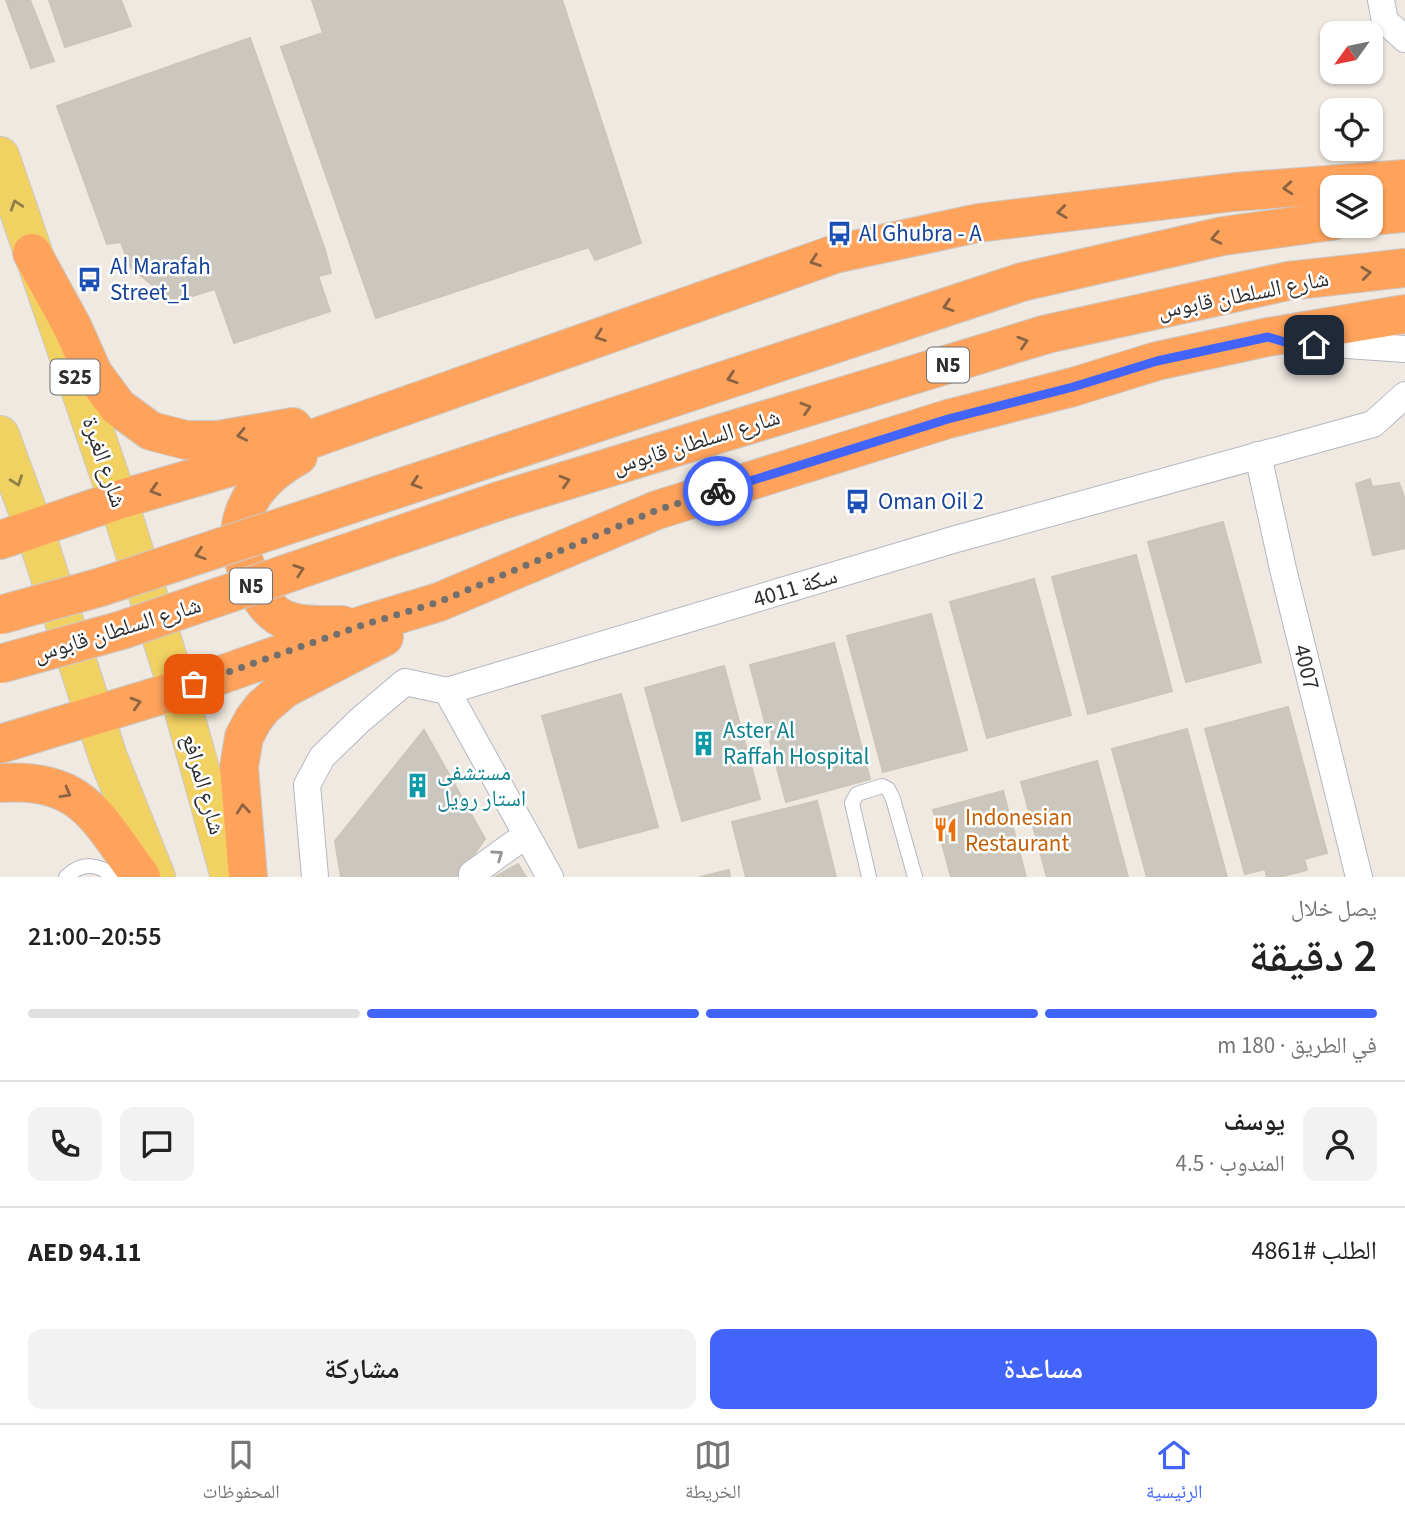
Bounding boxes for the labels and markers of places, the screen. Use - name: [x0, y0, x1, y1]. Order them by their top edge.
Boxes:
- place label: Al Ghubra - A: [859, 217, 982, 250]
- bus stop icon: Al Ghubra - A: [825, 219, 853, 247]
- place label: Al Marafah Street_1: [110, 250, 211, 309]
- bus stop icon: Al Marafah Street_1: [76, 265, 104, 293]
- pin: [1284, 315, 1344, 375]
- place label: Oman Oil 2: [878, 485, 984, 518]
- bus stop icon: Oman Oil 2: [844, 487, 872, 515]
- pin: [164, 654, 224, 714]
- place label: Aster Al Raffah Hospital: [723, 714, 869, 773]
- building icon: Aster Al Raffah Hospital: [689, 729, 717, 757]
- place label: مستشفى استار رويل: [437, 756, 526, 815]
- building icon: مستشفى استار رويل: [403, 771, 431, 799]
- place label: Indonesian Restaurant: [965, 801, 1072, 860]
- restaurant icon: Indonesian Restaurant: [931, 816, 959, 844]

